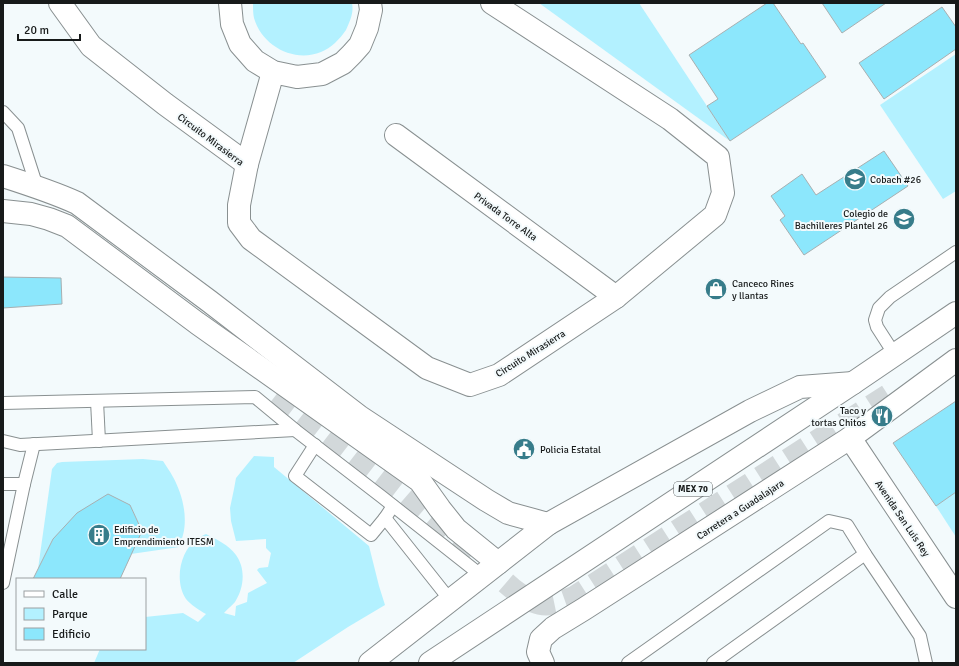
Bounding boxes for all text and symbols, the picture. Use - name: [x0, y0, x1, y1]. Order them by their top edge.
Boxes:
- scale bar: [18, 16, 80, 42]
- text: 20 m: [24, 23, 49, 38]
- street label: Circuito Mirasierra: [175, 111, 246, 169]
- school or university icon: Cobach #26: [842, 166, 868, 192]
- place label: Cobach #26: [870, 174, 921, 186]
- street label: Privada Torre Alta: [471, 190, 539, 244]
- school or university icon: Colegio de Bachilleres Plantel 26: [891, 206, 917, 232]
- place label: Colegio de Bachilleres Plantel 26: [795, 208, 888, 232]
- shop icon: Canceco Rines y llantas: [703, 276, 729, 302]
- place label: Canceco Rines y llantas: [732, 278, 794, 302]
- street label: Circuito Mirasierra: [494, 328, 568, 380]
- restaurant icon: Taco y tortas Chitos: [869, 403, 895, 429]
- place label: Taco y tortas Chitos: [811, 405, 867, 429]
- public building icon: Policia Estatal: [511, 436, 537, 462]
- place label: Policia Estatal: [540, 444, 601, 456]
- street label: Carretera a Guadalajara: [695, 477, 786, 543]
- street label: Avenida San Luis Rey: [872, 478, 932, 559]
- road number: MEX 70: [674, 482, 712, 496]
- building icon: Edificio de Emprendimiento ITESM: [86, 522, 112, 548]
- place label: Edificio de Emprendimiento ITESM: [114, 524, 214, 548]
- legend: [16, 578, 146, 650]
- text: Calle: [52, 587, 78, 602]
- text: Parque: [52, 607, 88, 622]
- text: Edificio: [52, 627, 90, 642]

